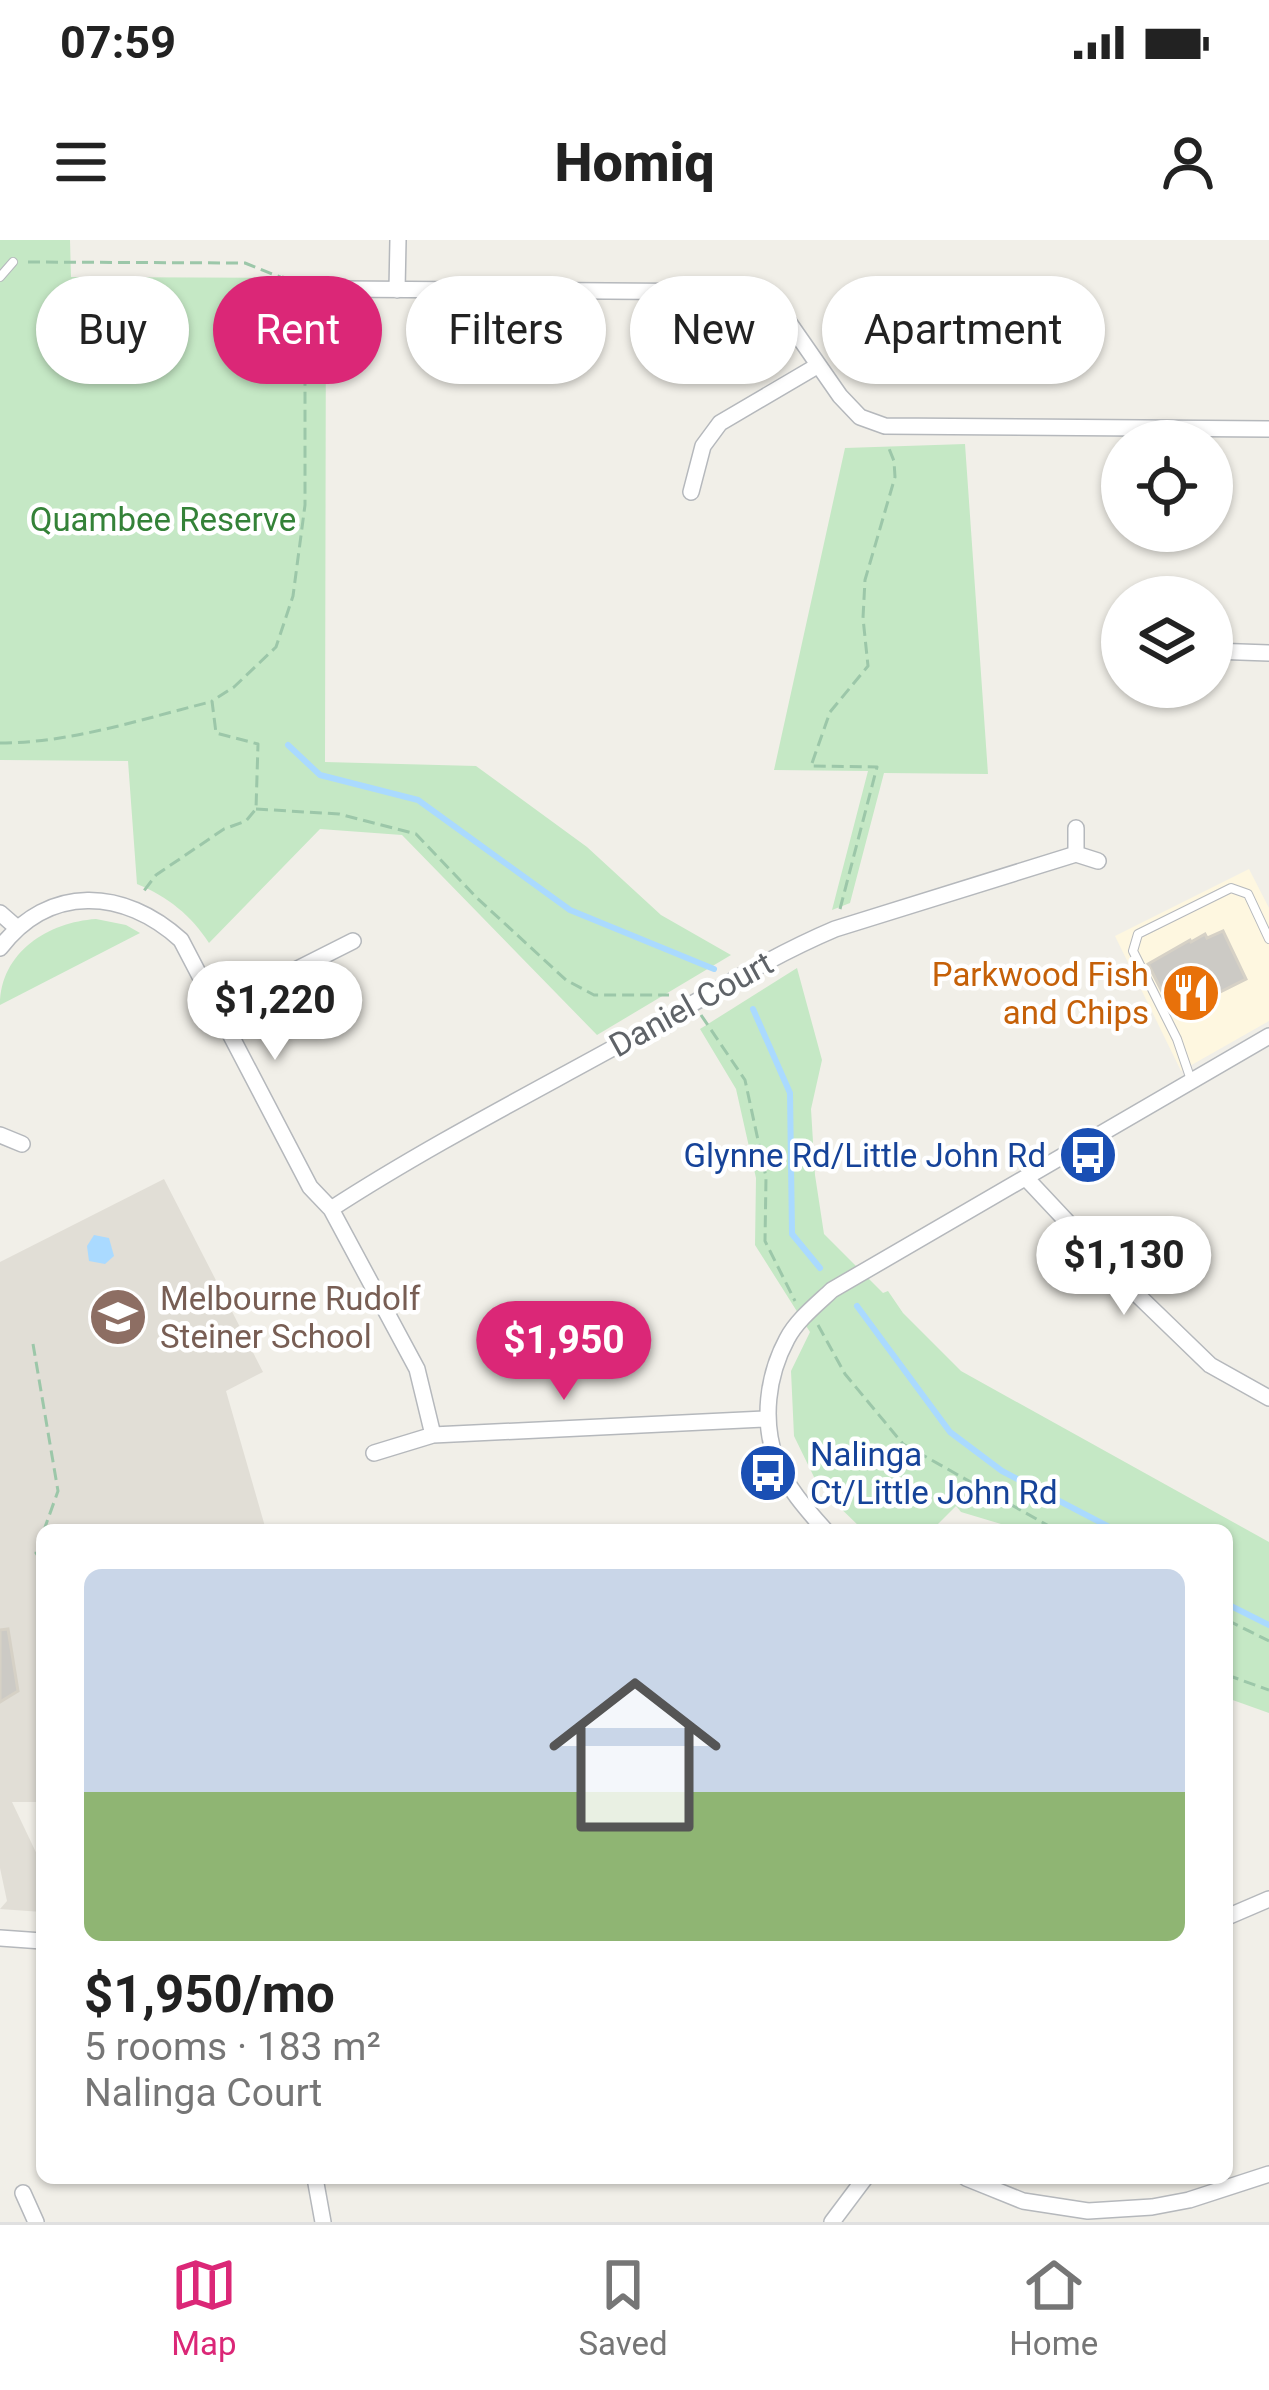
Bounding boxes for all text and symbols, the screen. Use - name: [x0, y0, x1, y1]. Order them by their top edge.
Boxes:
- text: 07:59: [60, 16, 176, 69]
- icon: menu: [48, 129, 114, 195]
- icon: person: [1155, 129, 1221, 195]
- text: Homiq: [554, 131, 715, 194]
- chip: Buy: [36, 276, 189, 384]
- chip: Rent: [213, 276, 382, 384]
- chip: Filters: [406, 276, 606, 384]
- chip: New: [630, 276, 798, 384]
- chip: Apartment: [822, 276, 1105, 384]
- map controls: [1101, 420, 1233, 708]
- button: locate: [1101, 420, 1233, 552]
- park label: Quambee Reserve: [30, 500, 296, 539]
- button: layers: [1101, 576, 1233, 708]
- street label: Daniel Court: [602, 943, 780, 1065]
- place label: Parkwood Fish and Chips: [932, 955, 1149, 1032]
- pin: $1,220: [177, 961, 373, 1063]
- restaurant icon: Parkwood Fish and Chips: [1160, 962, 1222, 1024]
- text: $1,220: [214, 977, 336, 1023]
- bus stop icon: Glynne Rd/Little John Rd: [1057, 1124, 1119, 1186]
- place label: Glynne Rd/Little John Rd: [684, 1136, 1046, 1175]
- pin: $1,130: [1026, 1216, 1222, 1318]
- text: $1,130: [1063, 1232, 1185, 1278]
- place label: Melbourne Rudolf Steiner School: [160, 1279, 421, 1356]
- school or university icon: Melbourne Rudolf Steiner School: [87, 1286, 149, 1348]
- pin: $1,950: [466, 1301, 662, 1403]
- text: $1,950: [503, 1317, 625, 1363]
- place label: Nalinga Ct/Little John Rd: [810, 1435, 1058, 1512]
- bus stop icon: Nalinga Ct/Little John Rd: [737, 1442, 799, 1504]
- icon: home: [527, 1647, 743, 1863]
- text: $1,950/mo: [84, 1965, 335, 2024]
- text: 5 rooms · 183 m²: [84, 2024, 381, 2070]
- text: Nalinga Court: [84, 2070, 322, 2116]
- tab: Map: [171, 2252, 237, 2363]
- tab: Saved: [578, 2252, 668, 2363]
- tab: Home: [1009, 2252, 1098, 2363]

